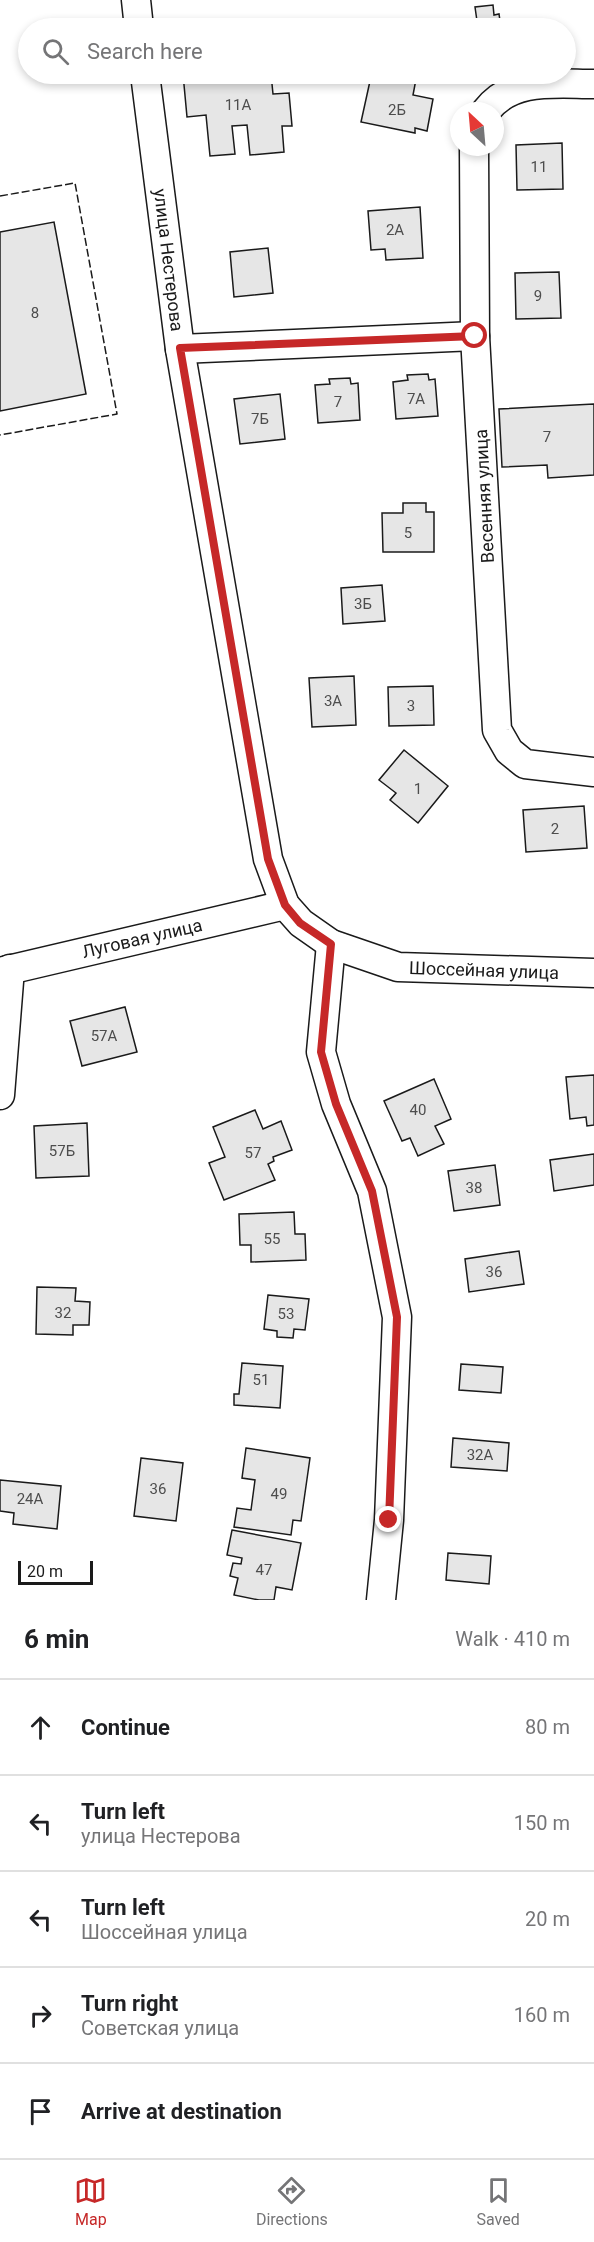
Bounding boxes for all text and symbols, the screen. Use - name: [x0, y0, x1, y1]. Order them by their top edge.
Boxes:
- search box: [18, 18, 576, 84]
- icon: search: [39, 35, 72, 68]
- text: Search here: [87, 39, 203, 64]
- house number: 11А: [225, 96, 252, 114]
- house number: 2Б: [388, 101, 406, 119]
- north arrow: [450, 102, 504, 156]
- house number: 11: [531, 158, 547, 176]
- street label: улица Нестерова: [150, 187, 188, 333]
- house number: 2А: [386, 221, 404, 239]
- house number: 9: [534, 287, 542, 305]
- house number: 8: [31, 304, 39, 322]
- route start: [461, 322, 487, 348]
- house number: 7А: [407, 390, 425, 408]
- house number: 7: [334, 393, 342, 411]
- house number: 7Б: [251, 410, 269, 428]
- street label: Весенняя улица: [470, 428, 498, 564]
- house number: 7: [543, 428, 551, 446]
- house number: 5: [404, 524, 412, 542]
- house number: 3Б: [354, 595, 372, 613]
- house number: 3А: [324, 692, 342, 710]
- house number: 3: [407, 697, 415, 715]
- house number: 1: [414, 780, 422, 798]
- house number: 2: [551, 820, 559, 838]
- street label: Луговая улица: [80, 914, 204, 962]
- street label: Шоссейная улица: [409, 957, 559, 983]
- house number: 57А: [91, 1027, 118, 1045]
- house number: 40: [410, 1101, 426, 1119]
- house number: 57Б: [49, 1142, 75, 1160]
- house number: 57: [245, 1144, 261, 1162]
- house number: 38: [466, 1179, 482, 1197]
- house number: 55: [264, 1230, 280, 1248]
- house number: 36: [486, 1263, 502, 1281]
- house number: 32: [55, 1304, 71, 1322]
- house number: 53: [278, 1305, 294, 1323]
- house number: 51: [253, 1371, 269, 1389]
- house number: 32А: [467, 1446, 494, 1464]
- house number: 36: [150, 1480, 166, 1498]
- house number: 49: [271, 1485, 287, 1503]
- house number: 24А: [17, 1490, 44, 1508]
- route end: [375, 1506, 401, 1532]
- scale bar: [18, 1558, 93, 1586]
- house number: 47: [256, 1561, 272, 1579]
- text: 20 m: [27, 1562, 63, 1581]
- text: 6 min: [24, 1624, 89, 1654]
- text: Walk · 410 m: [455, 1627, 570, 1651]
- icon: ahead: [24, 1711, 57, 1744]
- text: Continue: [81, 1715, 170, 1740]
- text: 80 m: [525, 1715, 570, 1739]
- text: Turn left: [81, 1799, 165, 1824]
- icon: left: [24, 1807, 57, 1840]
- text: 150 m: [514, 1811, 570, 1835]
- text: улица Нестерова: [81, 1824, 241, 1848]
- text: Turn left: [81, 1895, 165, 1920]
- icon: left: [24, 1903, 57, 1936]
- text: 20 m: [525, 1907, 570, 1931]
- text: Шоссейная улица: [81, 1920, 248, 1944]
- text: Turn right: [81, 1991, 178, 2016]
- icon: right: [24, 1999, 57, 2032]
- text: 160 m: [514, 2003, 570, 2027]
- text: Советская улица: [81, 2016, 239, 2040]
- icon: arrive: [24, 2095, 57, 2128]
- text: Arrive at destination: [81, 2099, 282, 2124]
- tab: Map: [74, 2174, 107, 2229]
- tab: Directions: [256, 2174, 328, 2229]
- tab: Saved: [476, 2174, 520, 2229]

